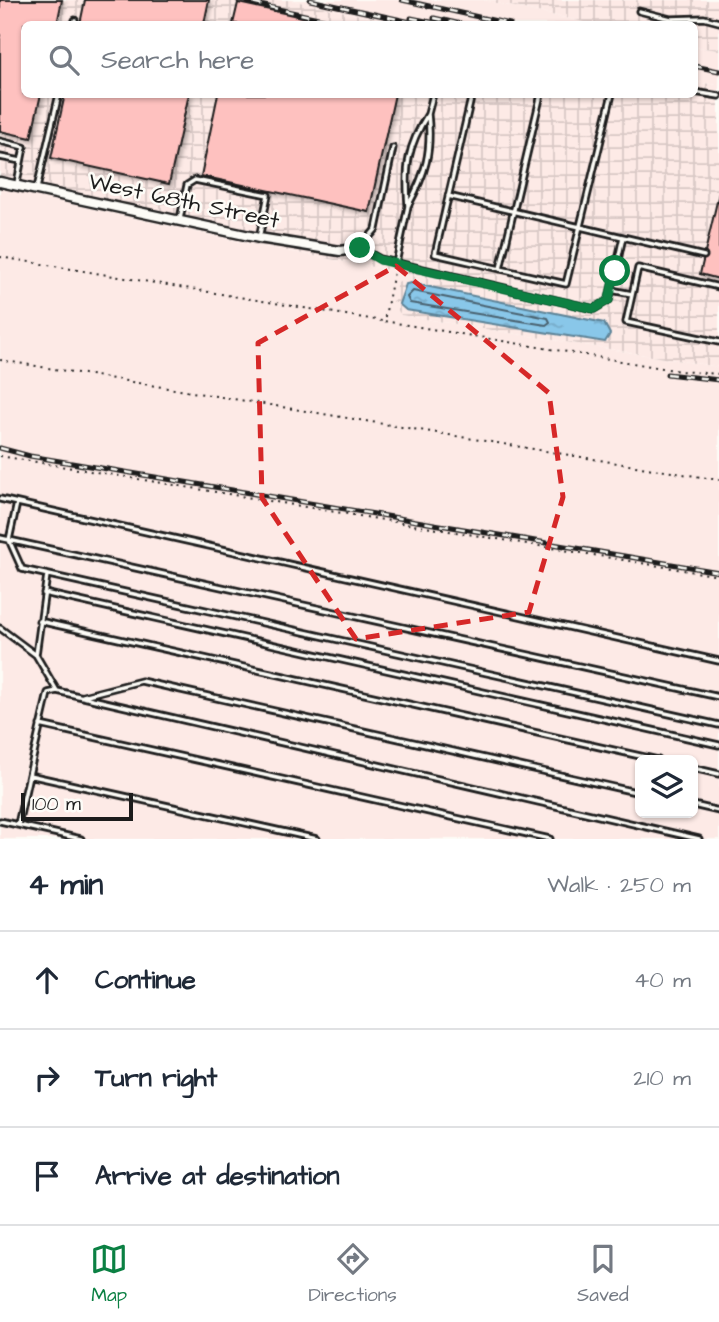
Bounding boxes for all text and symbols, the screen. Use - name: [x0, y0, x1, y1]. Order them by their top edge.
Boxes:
- search box: [21, 21, 698, 98]
- icon: search: [45, 41, 83, 79]
- text: Search here: [101, 42, 254, 78]
- street label: West 68th Street: [86, 165, 283, 237]
- route end: [344, 232, 375, 263]
- route start: [599, 255, 630, 286]
- map controls: [635, 755, 698, 818]
- button: layers: [635, 755, 698, 818]
- scale bar: [21, 790, 133, 822]
- text: 100 m: [32, 791, 81, 818]
- text: 4 min: [28, 864, 103, 906]
- text: Walk · 250 m: [547, 869, 691, 901]
- icon: ahead: [28, 961, 66, 999]
- text: Continue: [95, 962, 196, 998]
- text: 40 m: [634, 964, 691, 996]
- icon: right: [28, 1059, 66, 1097]
- text: Turn right: [95, 1060, 217, 1096]
- text: 210 m: [633, 1062, 691, 1094]
- icon: arrive: [28, 1157, 66, 1195]
- text: Arrive at destination: [95, 1158, 340, 1194]
- tab: Map: [90, 1240, 128, 1309]
- tab: Directions: [308, 1240, 397, 1309]
- tab: Saved: [577, 1240, 629, 1309]

